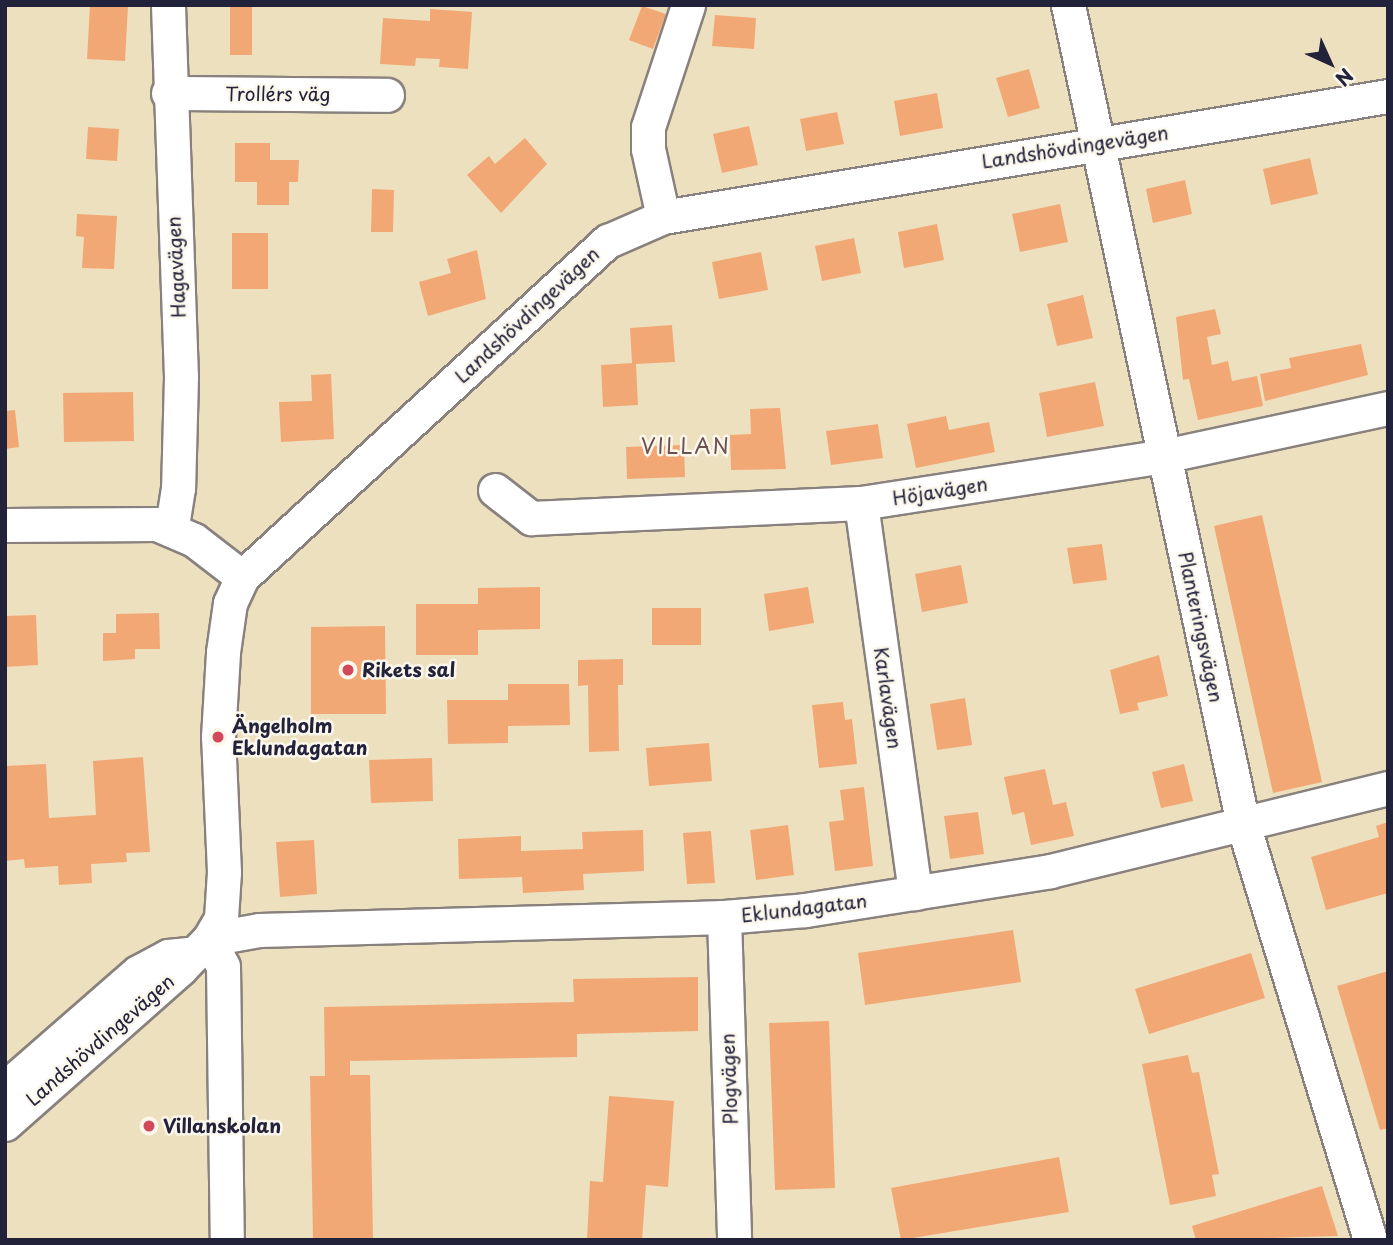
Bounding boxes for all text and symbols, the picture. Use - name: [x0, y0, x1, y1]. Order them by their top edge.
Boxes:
- north arrow: [1295, 28, 1365, 98]
- text: N: [1330, 63, 1360, 93]
- street label: Trollérs väg: [225, 83, 331, 105]
- street label: Landshövdingevägen: [980, 121, 1170, 173]
- street label: Hagavägen: [162, 216, 190, 318]
- street label: Landshövdingevägen: [450, 242, 604, 388]
- district label: VILLAN: [643, 432, 729, 458]
- street label: Höjavägen: [891, 472, 989, 510]
- street label: Planteringsvägen: [1174, 549, 1228, 705]
- street label: Karlavägen: [870, 646, 906, 750]
- place label: Rikets sal: [362, 659, 455, 681]
- marker: Rikets sal: [340, 662, 356, 678]
- place label: Ängelholm Eklundagatan: [232, 715, 367, 759]
- marker: Ängelholm Eklundagatan: [210, 729, 226, 745]
- street label: Eklundagatan: [740, 889, 868, 927]
- street label: Landshövdingevägen: [21, 969, 179, 1111]
- street label: Plogvägen: [716, 1033, 742, 1125]
- place label: Villanskolan: [163, 1115, 281, 1137]
- marker: Villanskolan: [141, 1118, 157, 1134]

